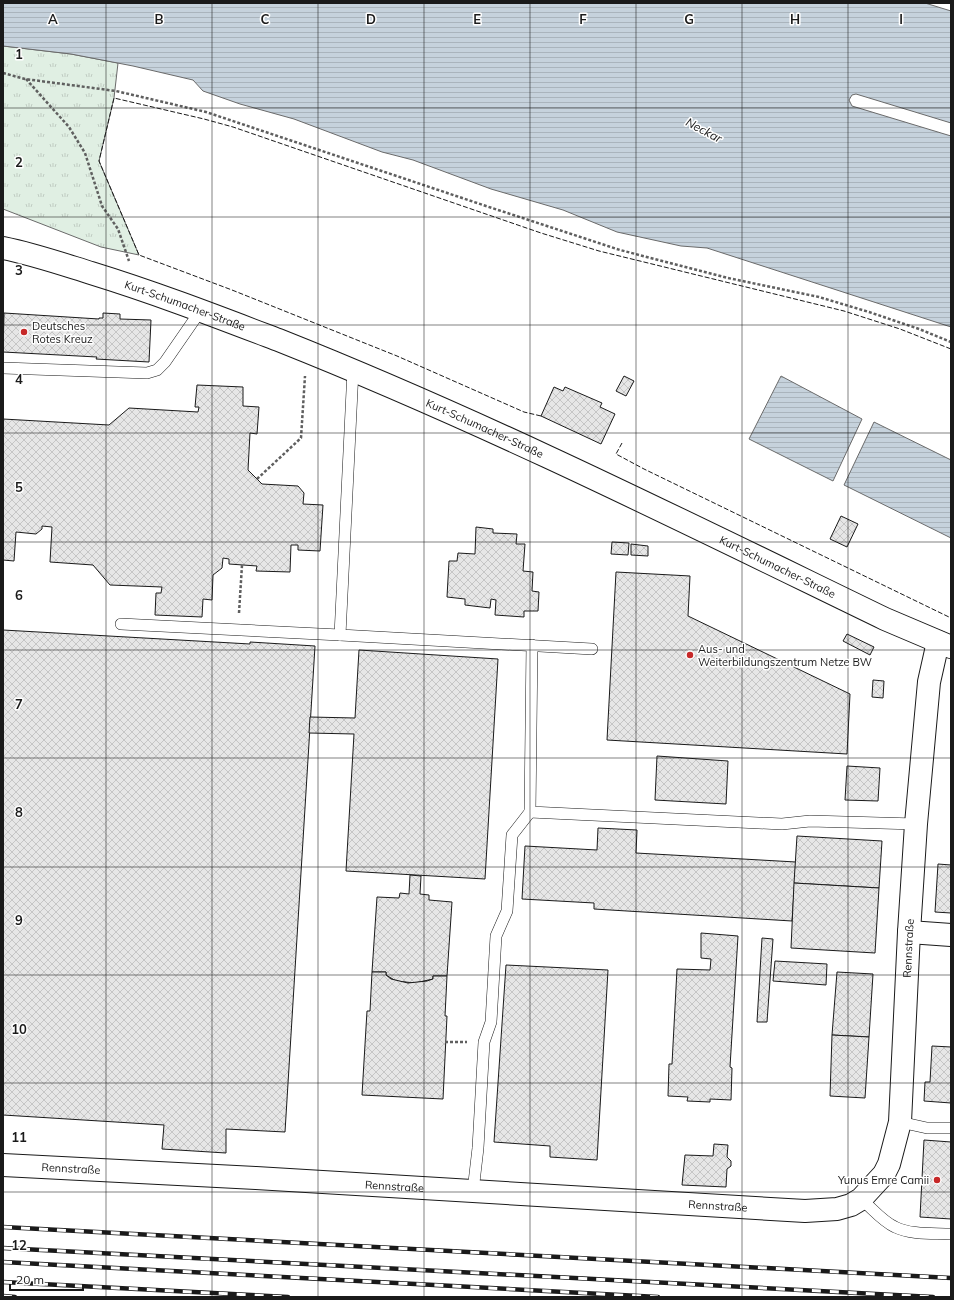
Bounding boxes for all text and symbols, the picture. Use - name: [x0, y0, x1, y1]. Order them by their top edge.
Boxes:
- text: A: [48, 11, 58, 27]
- text: B: [155, 11, 164, 27]
- text: C: [261, 11, 270, 27]
- text: D: [366, 11, 376, 27]
- text: E: [473, 11, 481, 27]
- text: F: [579, 11, 587, 27]
- text: G: [684, 11, 694, 27]
- text: H: [790, 11, 800, 27]
- text: I: [899, 11, 903, 27]
- text: 1: [15, 46, 23, 62]
- water label: Neckar: [683, 114, 725, 146]
- text: 2: [15, 154, 23, 170]
- text: 3: [15, 262, 23, 278]
- street label: Kurt-Schumacher-Straße: [123, 277, 247, 334]
- place label: Deutsches Rotes Kreuz: [32, 319, 93, 346]
- marker: Deutsches Rotes Kreuz: [19, 327, 29, 337]
- text: 4: [15, 371, 23, 387]
- street label: Kurt-Schumacher-Straße: [424, 396, 546, 461]
- text: 5: [15, 479, 23, 495]
- street label: Kurt-Schumacher-Straße: [717, 533, 838, 601]
- text: 6: [15, 587, 23, 603]
- place label: Aus- und Weiterbildungszentrum Netze BW: [698, 642, 872, 669]
- marker: Aus- und Weiterbildungszentrum Netze BW: [685, 650, 695, 660]
- text: 7: [15, 696, 23, 712]
- text: 8: [15, 804, 23, 820]
- text: 9: [15, 912, 23, 928]
- street label: Rennstraße: [900, 918, 917, 978]
- text: 10: [11, 1021, 27, 1037]
- text: 11: [11, 1129, 27, 1145]
- street label: Rennstraße: [41, 1160, 101, 1177]
- place label: Yunus Emre Camii: [837, 1173, 929, 1187]
- marker: Yunus Emre Camii: [932, 1175, 942, 1185]
- street label: Rennstraße: [364, 1178, 424, 1195]
- street label: Rennstraße: [688, 1197, 748, 1215]
- text: 12: [11, 1237, 27, 1253]
- scale bar: [10, 1266, 83, 1292]
- text: 20 m: [16, 1272, 44, 1287]

